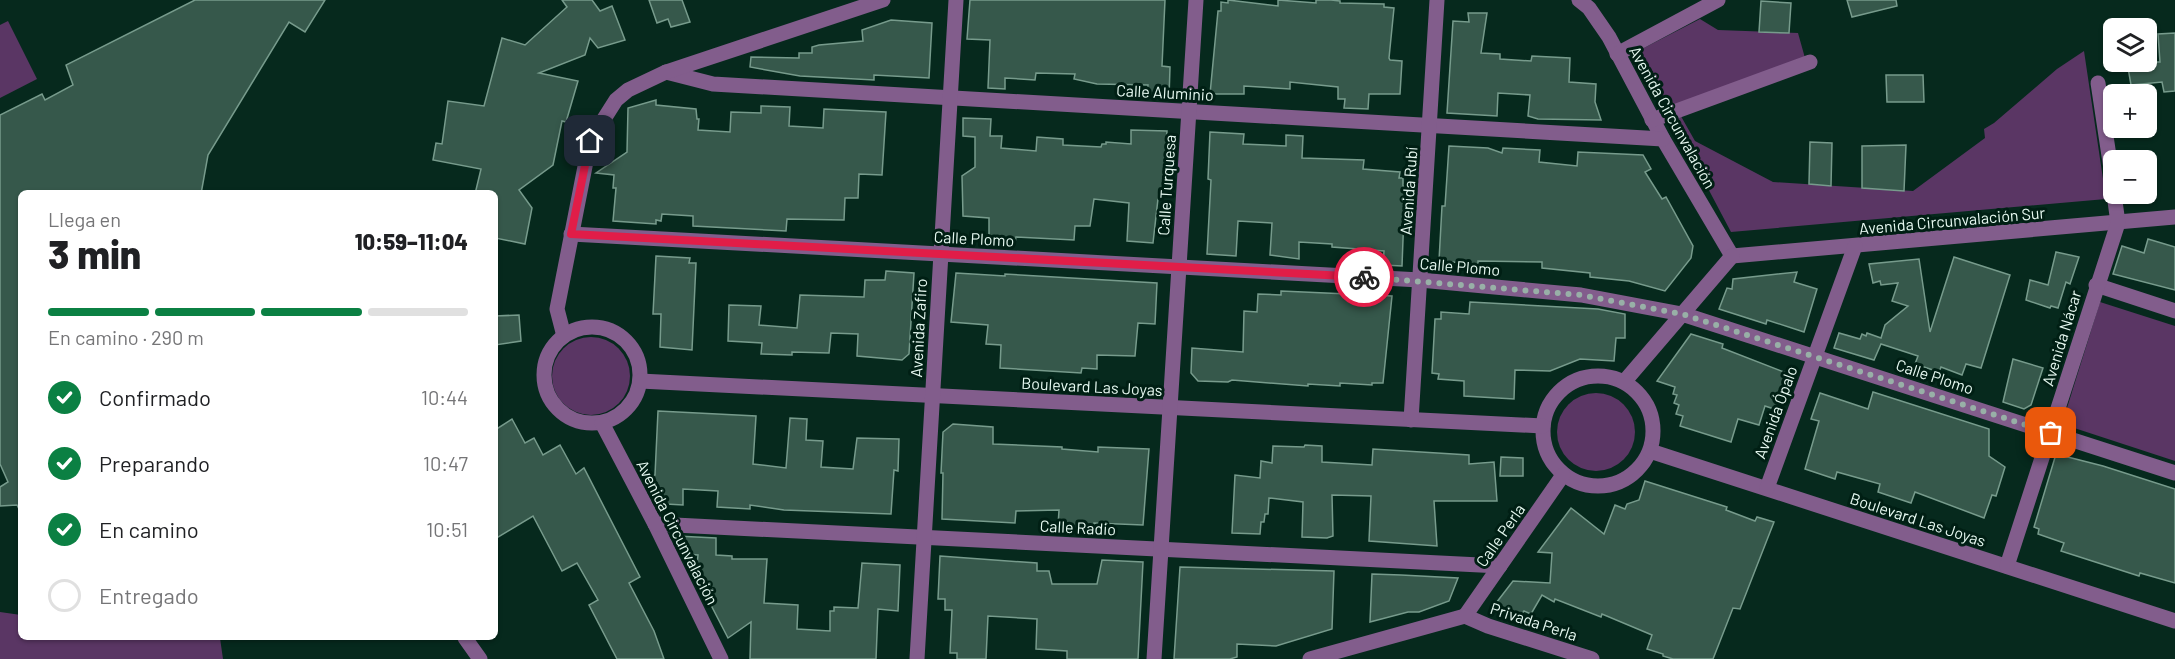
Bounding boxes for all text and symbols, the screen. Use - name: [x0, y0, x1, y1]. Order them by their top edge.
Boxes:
- map controls: [2103, 18, 2157, 204]
- button: layers: [2103, 18, 2157, 72]
- street label: Avenida Circunvalación: [1626, 42, 1720, 192]
- street label: Calle Aluminio: [1116, 80, 1214, 104]
- button: +: [2103, 84, 2157, 138]
- pin: [564, 115, 615, 166]
- icon: home: [573, 124, 606, 157]
- street label: Calle Turquesa: [1153, 134, 1179, 236]
- street label: Avenida Rubí: [1395, 146, 1421, 236]
- button: −: [2103, 150, 2157, 204]
- street label: Avenida Circunvalación Sur: [1858, 202, 2046, 238]
- text: Llega en: [48, 207, 121, 231]
- street label: Calle Plomo: [933, 226, 1015, 250]
- text: 10:59–11:04: [355, 228, 468, 254]
- text: 3 min: [48, 230, 141, 277]
- courier: [1334, 247, 1394, 307]
- street label: Calle Plomo: [1419, 253, 1501, 279]
- icon: bike: [1348, 261, 1381, 294]
- street label: Avenida Zafiro: [906, 278, 930, 378]
- street label: Avenida Nácar: [2037, 288, 2085, 388]
- text: En camino · 290 m: [48, 325, 204, 349]
- street label: Calle Plomo: [1894, 355, 1976, 397]
- street label: Avenida Ópalo: [1749, 363, 1801, 461]
- street label: Boulevard Las Joyas: [1021, 373, 1163, 399]
- icon: check: [48, 381, 81, 414]
- text: Confirmado: [99, 384, 211, 410]
- text: 10:44: [421, 385, 468, 409]
- pin: [2025, 407, 2076, 458]
- icon: bag: [2034, 416, 2067, 449]
- icon: check: [48, 447, 81, 480]
- text: Preparando: [99, 450, 210, 476]
- text: 10:47: [423, 451, 468, 475]
- street label: Avenida Circunvalación: [633, 456, 723, 608]
- street label: Boulevard Las Joyas: [1848, 488, 1988, 550]
- street label: Calle Perla: [1471, 500, 1529, 570]
- icon: check: [48, 513, 81, 546]
- text: En camino: [99, 516, 199, 542]
- street label: Calle Radio: [1039, 516, 1117, 538]
- text: 10:51: [426, 517, 468, 541]
- text: Entregado: [99, 582, 199, 608]
- street label: Privada Perla: [1488, 598, 1580, 644]

